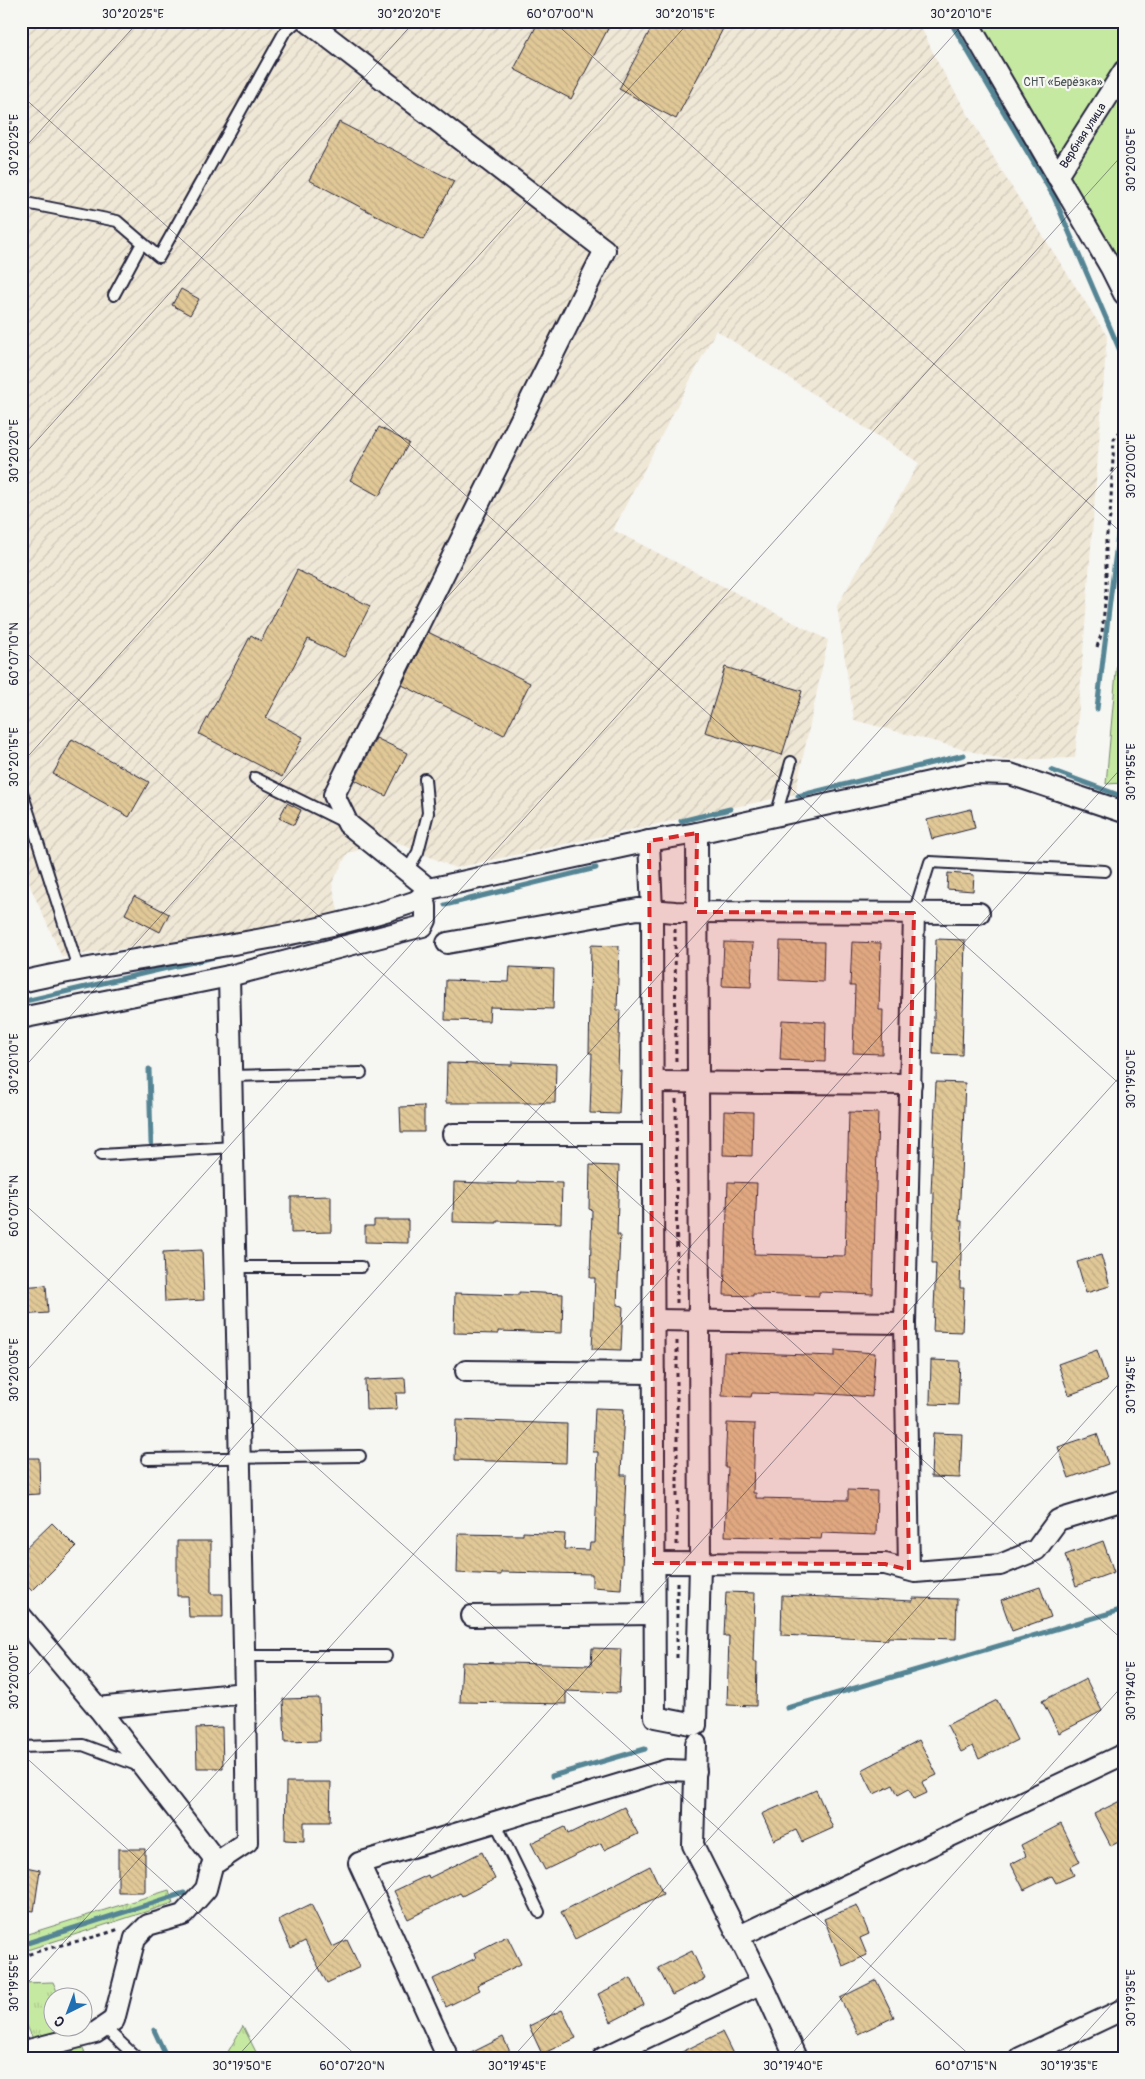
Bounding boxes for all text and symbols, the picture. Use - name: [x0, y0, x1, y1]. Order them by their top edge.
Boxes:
- text: 30°20'25"E: [102, 7, 164, 22]
- text: 30°20'20"E: [377, 7, 441, 22]
- text: 60°07'00"N: [527, 7, 593, 22]
- text: 30°20'15"E: [655, 7, 715, 22]
- text: 30°20'10"E: [930, 7, 992, 22]
- park label: СНТ «Берёзка»: [1023, 75, 1103, 90]
- street label: Вербная улица: [1057, 100, 1110, 171]
- text: 30°20'25"E: [7, 114, 22, 176]
- text: 30°20'05"E: [1124, 128, 1139, 192]
- text: 30°20'20"E: [7, 419, 22, 483]
- text: 30°20'00"E: [1124, 434, 1139, 498]
- text: 60°07'10"N: [7, 622, 22, 686]
- text: 30°20'15"E: [7, 727, 22, 787]
- text: 30°19'55"E: [1124, 743, 1139, 801]
- text: 30°20'10"E: [7, 1033, 22, 1095]
- text: 30°19'50"E: [1124, 1049, 1139, 1109]
- text: 60°07'15"N: [7, 1175, 22, 1237]
- text: 30°20'05"E: [7, 1338, 22, 1402]
- text: 30°19'45"E: [1124, 1356, 1139, 1414]
- text: 30°20'00"E: [7, 1645, 22, 1709]
- text: 30°19'40"E: [1124, 1661, 1139, 1721]
- text: 30°19'55"E: [7, 1954, 22, 2012]
- text: 30°19'35"E: [1124, 1969, 1139, 2027]
- north arrow: [42, 1986, 92, 2036]
- text: С: [50, 2012, 69, 2030]
- text: 30°19'50"E: [212, 2059, 272, 2074]
- text: 60°07'20"N: [319, 2059, 385, 2074]
- text: 30°19'45"E: [488, 2059, 546, 2074]
- text: 30°19'40"E: [763, 2059, 823, 2074]
- text: 60°07'15"N: [935, 2059, 997, 2074]
- text: 30°19'35"E: [1040, 2059, 1098, 2074]

